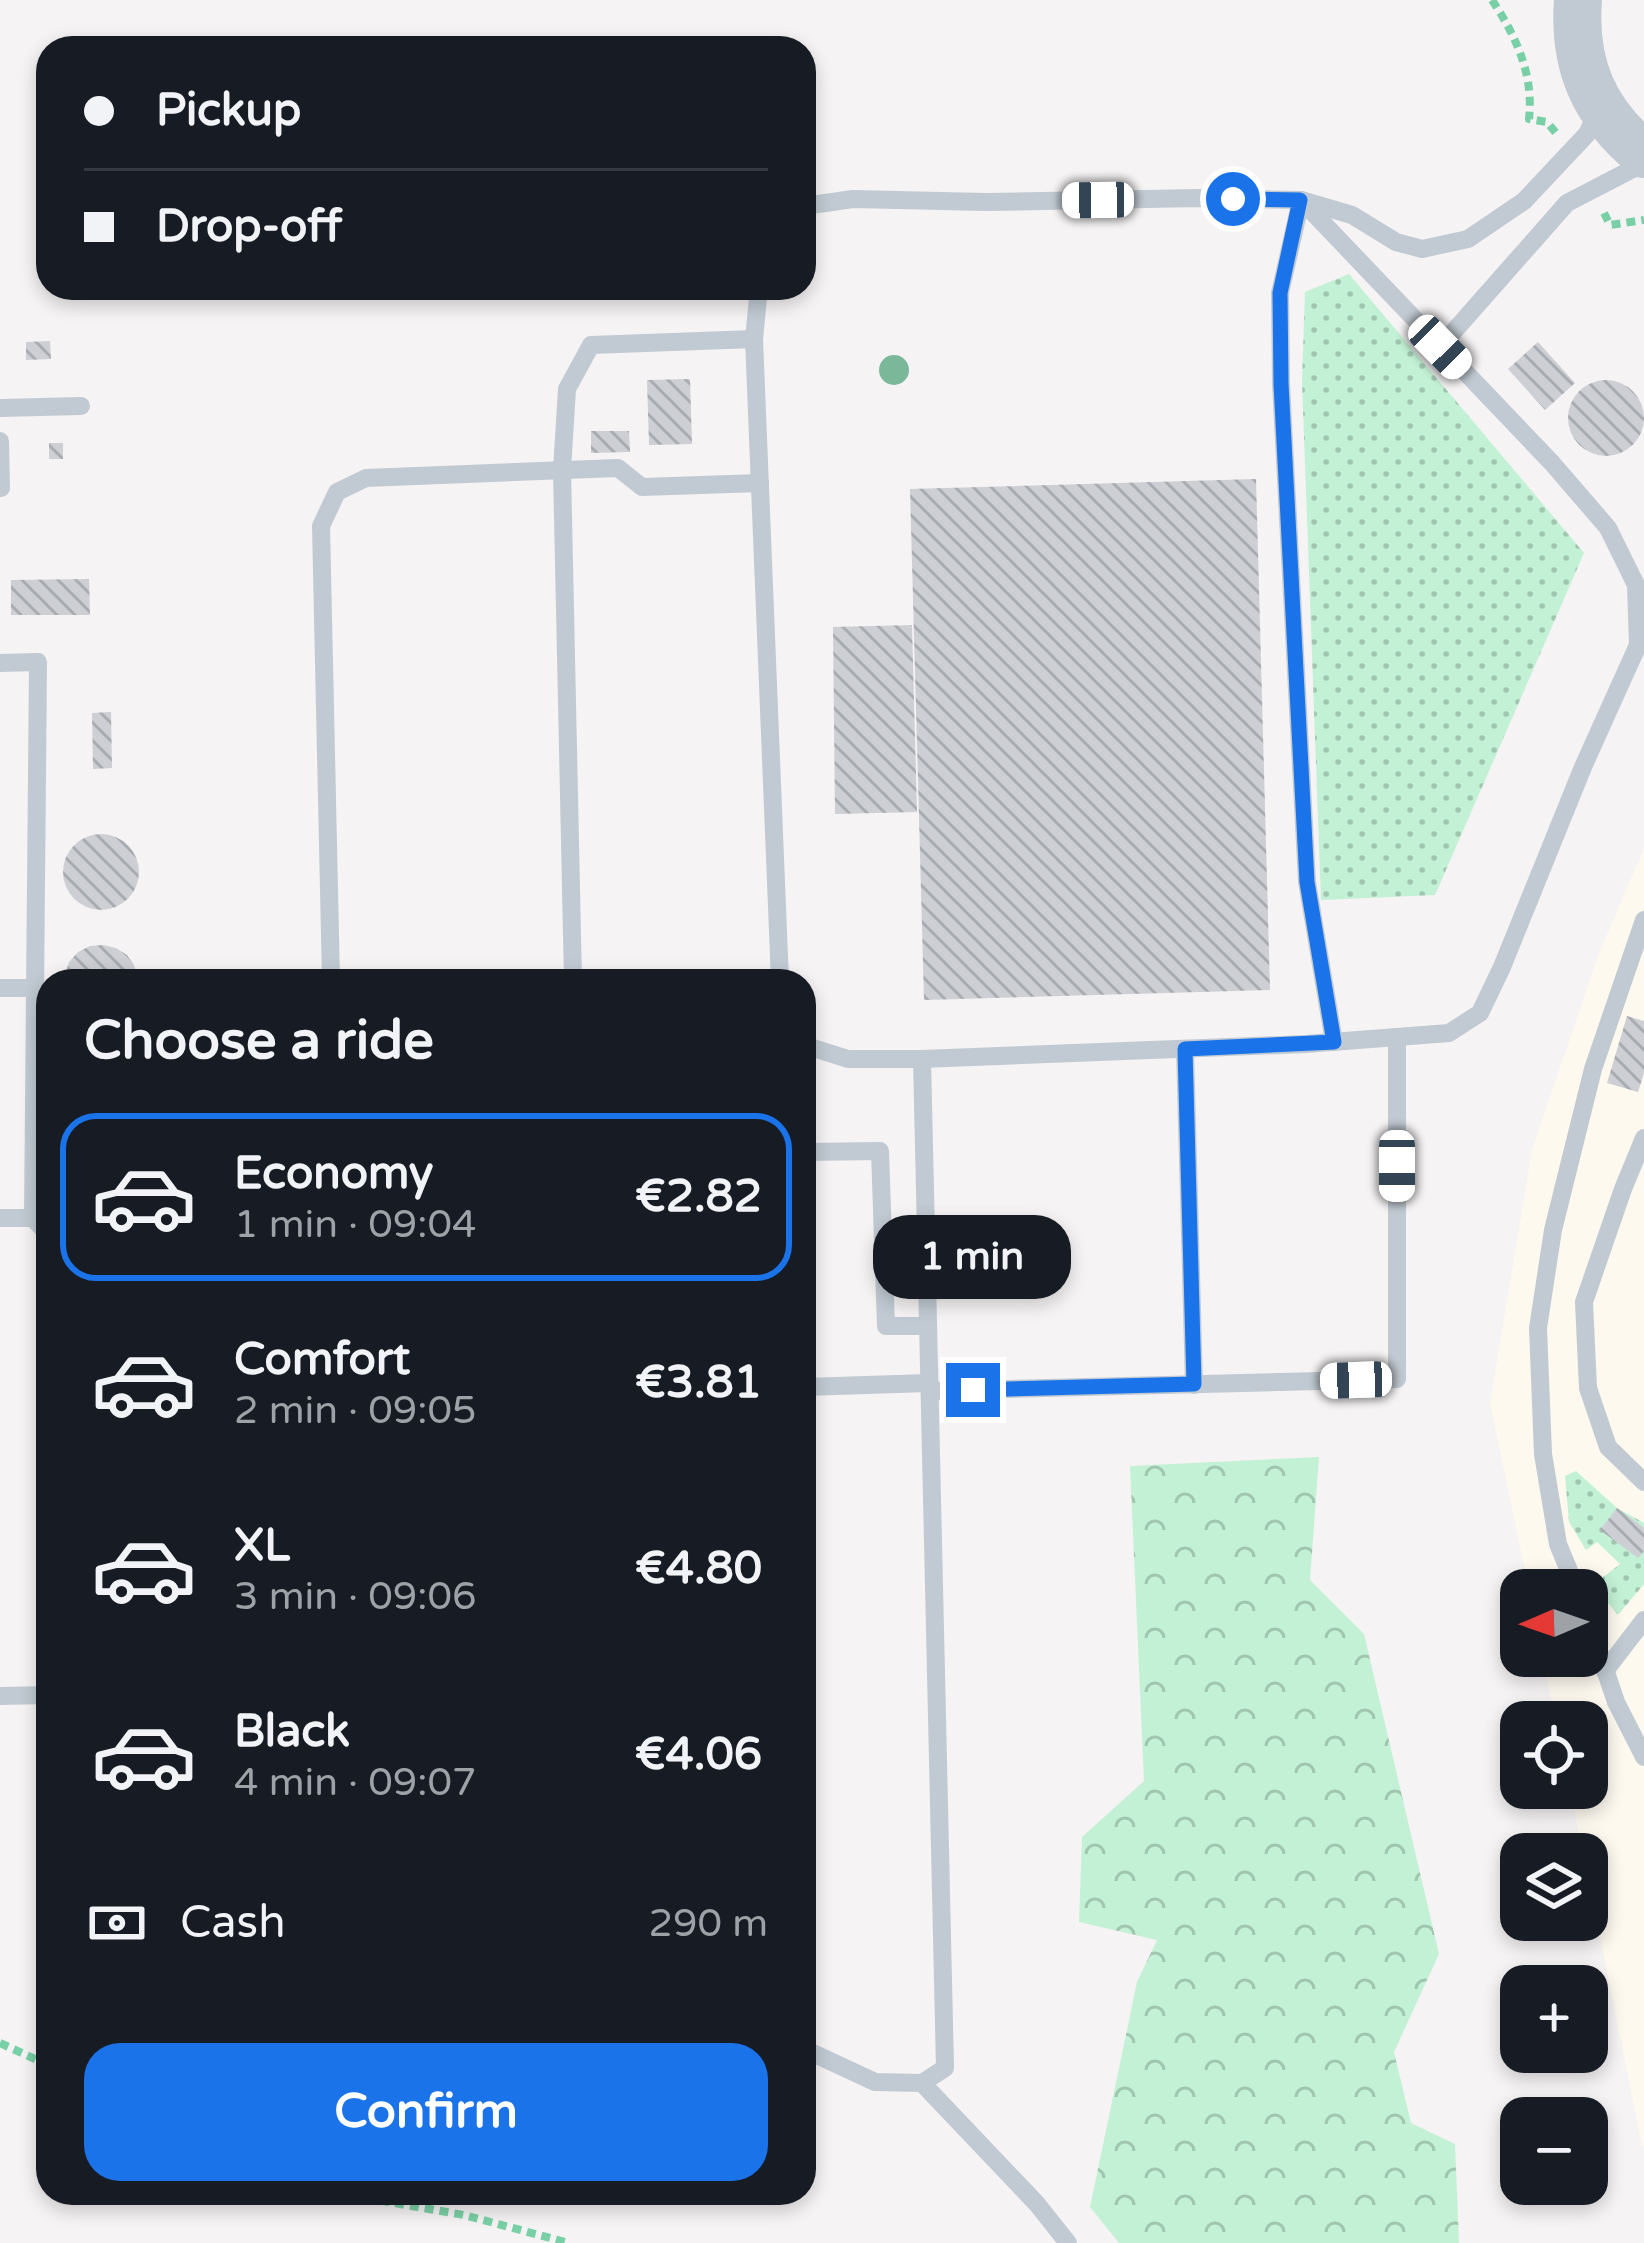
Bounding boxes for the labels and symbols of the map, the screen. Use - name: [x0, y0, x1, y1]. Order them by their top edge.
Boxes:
- route start: [1206, 172, 1260, 226]
- car: [1062, 181, 1134, 219]
- car: [1402, 309, 1478, 385]
- car: [1379, 1130, 1415, 1202]
- callout: 1 min: [874, 1216, 1072, 1300]
- car: [1319, 1361, 1393, 1399]
- route end: [946, 1363, 1000, 1417]
- north arrow: [1500, 1569, 1608, 1677]

